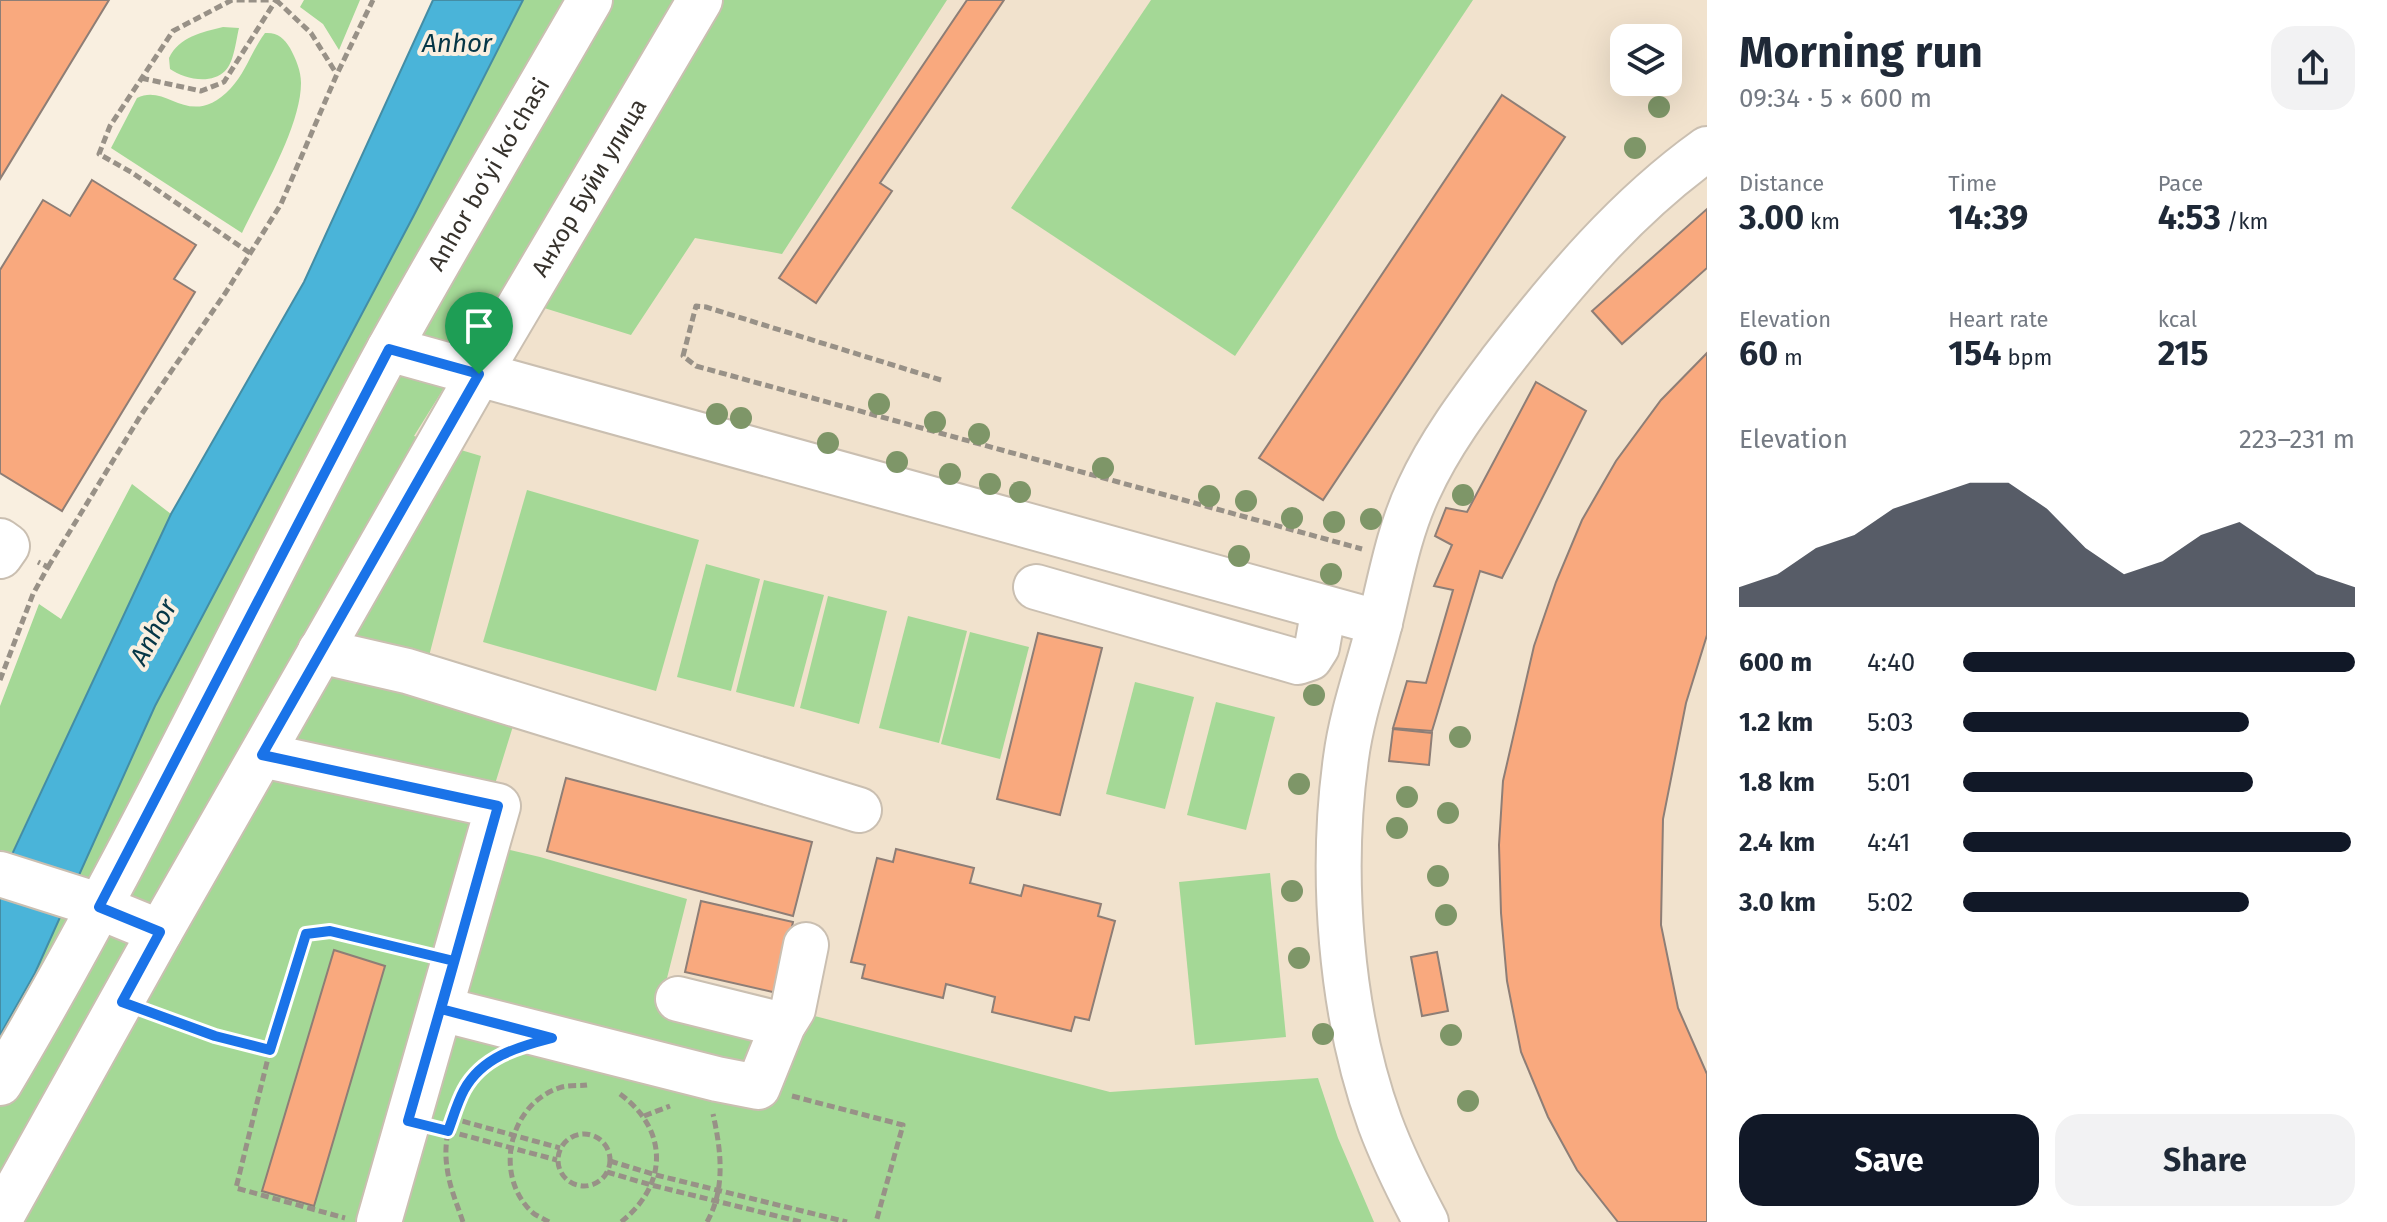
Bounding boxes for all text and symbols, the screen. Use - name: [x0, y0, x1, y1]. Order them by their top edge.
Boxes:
- map controls: [1610, 24, 1682, 96]
- button: layers: [1610, 24, 1682, 96]
- text: Morning run: [1739, 26, 1983, 79]
- button: share: [2271, 26, 2355, 110]
- water label: Anhor: [421, 28, 493, 59]
- street label: Anhor bo‘yi ko‘chasi: [422, 73, 556, 275]
- text: 09:34 · 5 × 600 m: [1739, 83, 1932, 114]
- street label: Анхор Буйи улица: [526, 94, 653, 282]
- text: Distance: [1739, 170, 1824, 197]
- text: Time: [1948, 170, 1997, 197]
- text: Pace: [2158, 170, 2203, 197]
- text: 3.00: [1739, 197, 1804, 238]
- text: 14:39: [1948, 197, 2028, 238]
- text: 4:53: [2158, 197, 2221, 238]
- text: km: [1804, 208, 1840, 235]
- text: /km: [2221, 208, 2268, 235]
- pin: [445, 292, 513, 374]
- icon: arrive: [457, 304, 501, 348]
- text: Elevation: [1739, 306, 1831, 333]
- text: Heart rate: [1948, 306, 2049, 333]
- text: kcal: [2158, 306, 2197, 333]
- text: 60: [1739, 333, 1778, 374]
- text: 154: [1948, 333, 2002, 374]
- text: 215: [2158, 333, 2209, 374]
- text: m: [1778, 344, 1803, 371]
- text: bpm: [2002, 344, 2052, 371]
- text: Elevation: [1739, 424, 1848, 455]
- text: 223–231 m: [2239, 424, 2355, 455]
- water label: Anhor: [123, 593, 184, 671]
- text: 600 m: [1739, 647, 1812, 678]
- text: 4:40: [1867, 647, 1915, 678]
- text: 1.2 km: [1739, 707, 1813, 738]
- text: 5:03: [1867, 707, 1914, 738]
- text: 1.8 km: [1739, 767, 1815, 798]
- text: 5:01: [1867, 767, 1911, 798]
- text: 2.4 km: [1739, 827, 1815, 858]
- text: 4:41: [1867, 827, 1911, 858]
- text: 3.0 km: [1739, 887, 1816, 918]
- text: 5:02: [1867, 887, 1913, 918]
- button: Save: [1739, 1114, 2039, 1206]
- button: Share: [2055, 1114, 2355, 1206]

